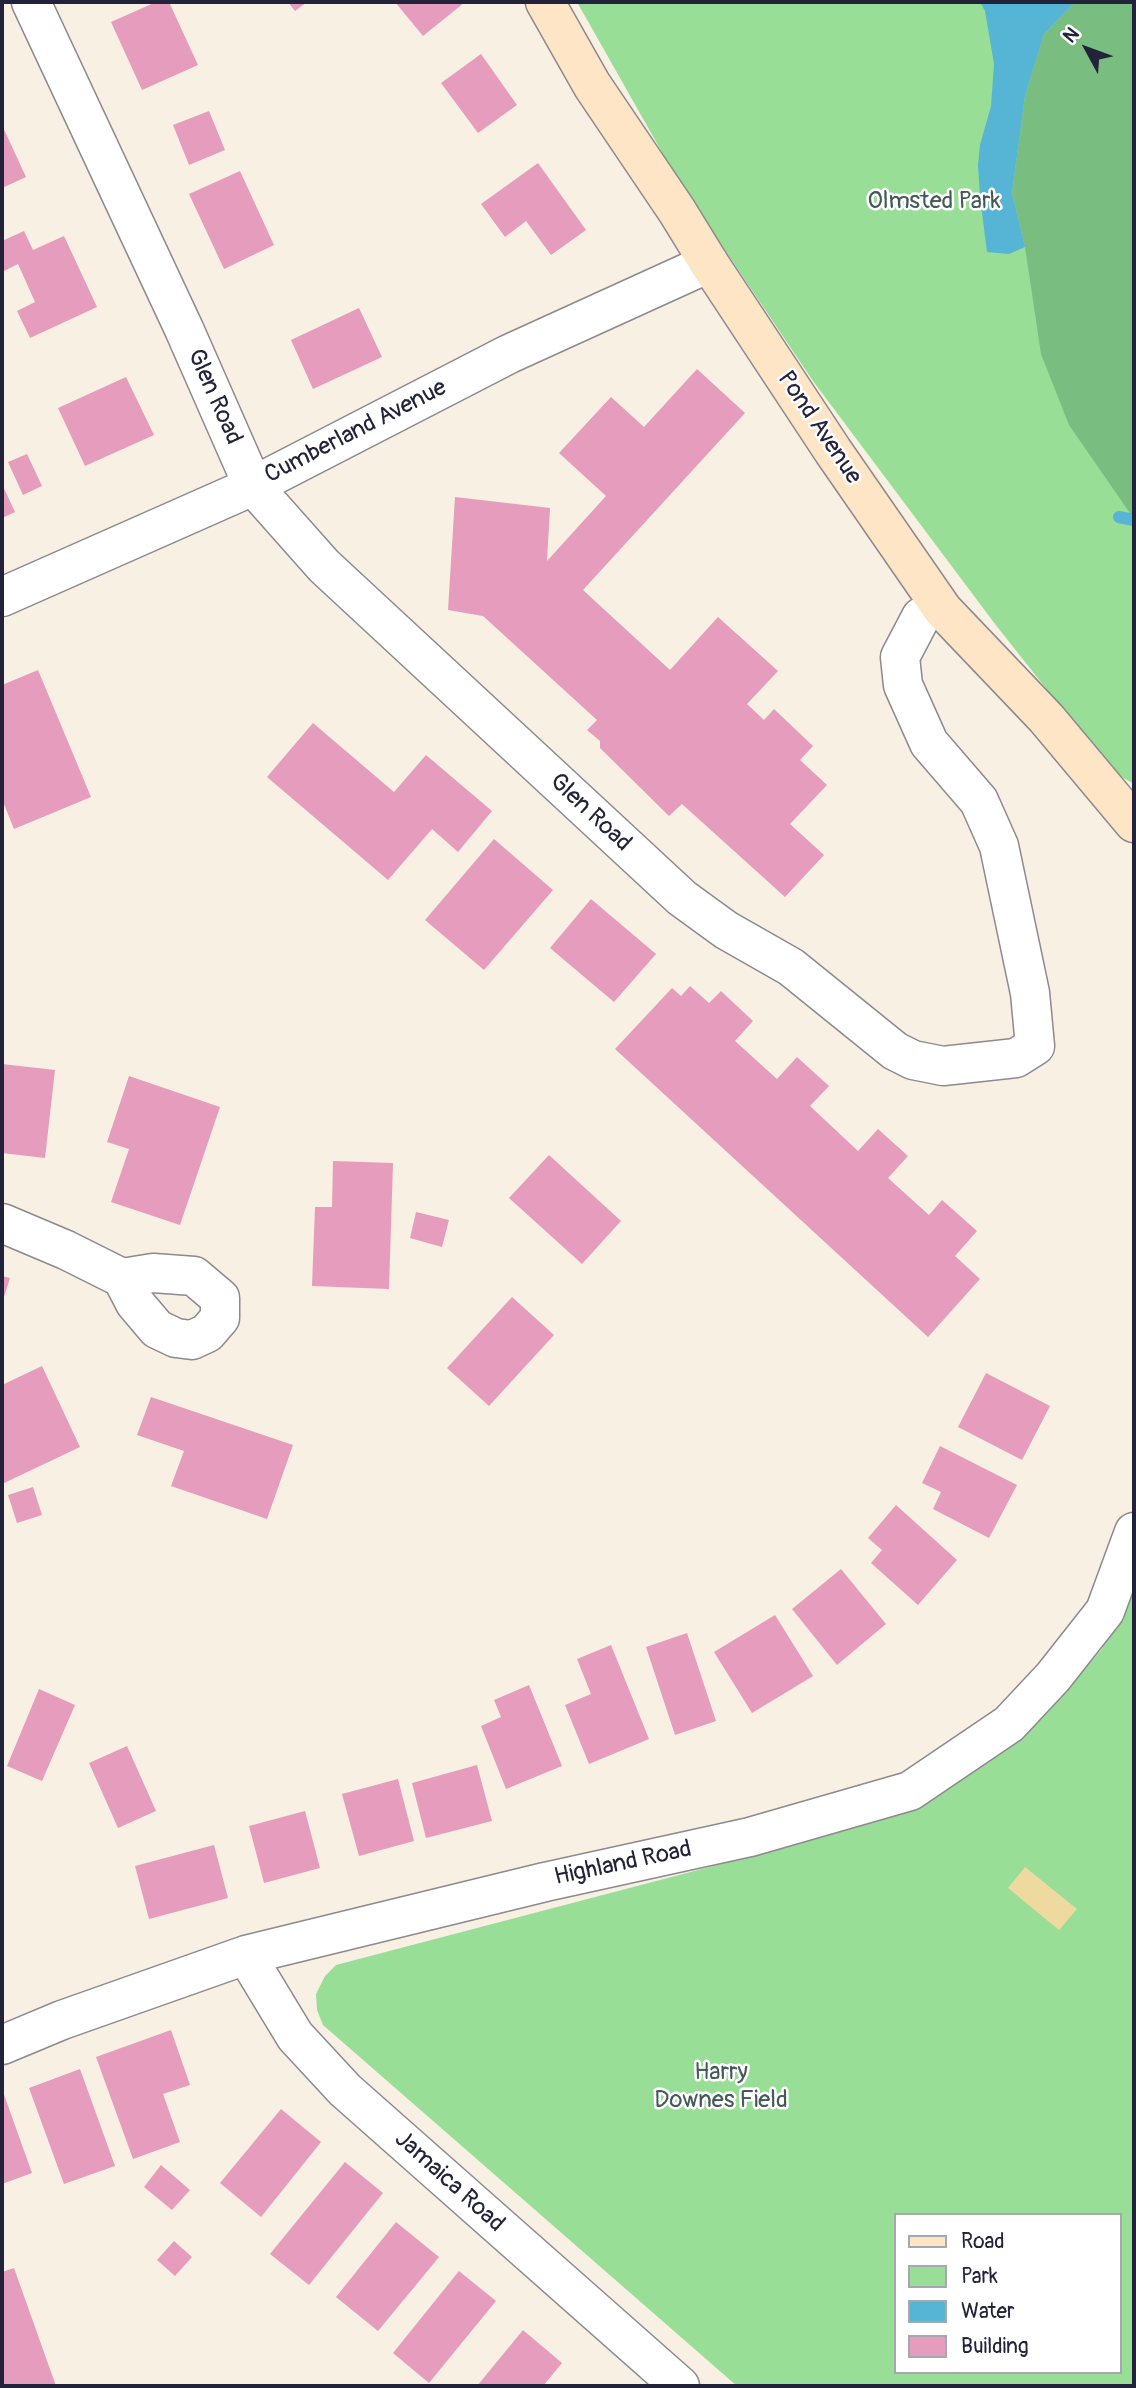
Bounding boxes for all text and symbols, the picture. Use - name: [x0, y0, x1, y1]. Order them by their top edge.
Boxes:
- north arrow: [1052, 14, 1122, 84]
- text: N: [1058, 23, 1084, 48]
- park label: Olmsted Park: [867, 188, 1001, 216]
- street label: Glen Road: [180, 345, 248, 449]
- street label: Pond Avenue: [771, 366, 867, 490]
- street label: Cumberland Avenue: [260, 374, 452, 490]
- street label: Glen Road: [543, 768, 637, 858]
- street label: Highland Road: [552, 1835, 694, 1893]
- park label: Harry Downes Field: [654, 2059, 788, 2115]
- street label: Jamaica Road: [388, 2125, 510, 2239]
- legend: [894, 2213, 1122, 2374]
- text: Road: [961, 2228, 1005, 2255]
- text: Park: [961, 2263, 998, 2290]
- text: Water: [961, 2298, 1014, 2325]
- text: Building: [961, 2333, 1028, 2360]

